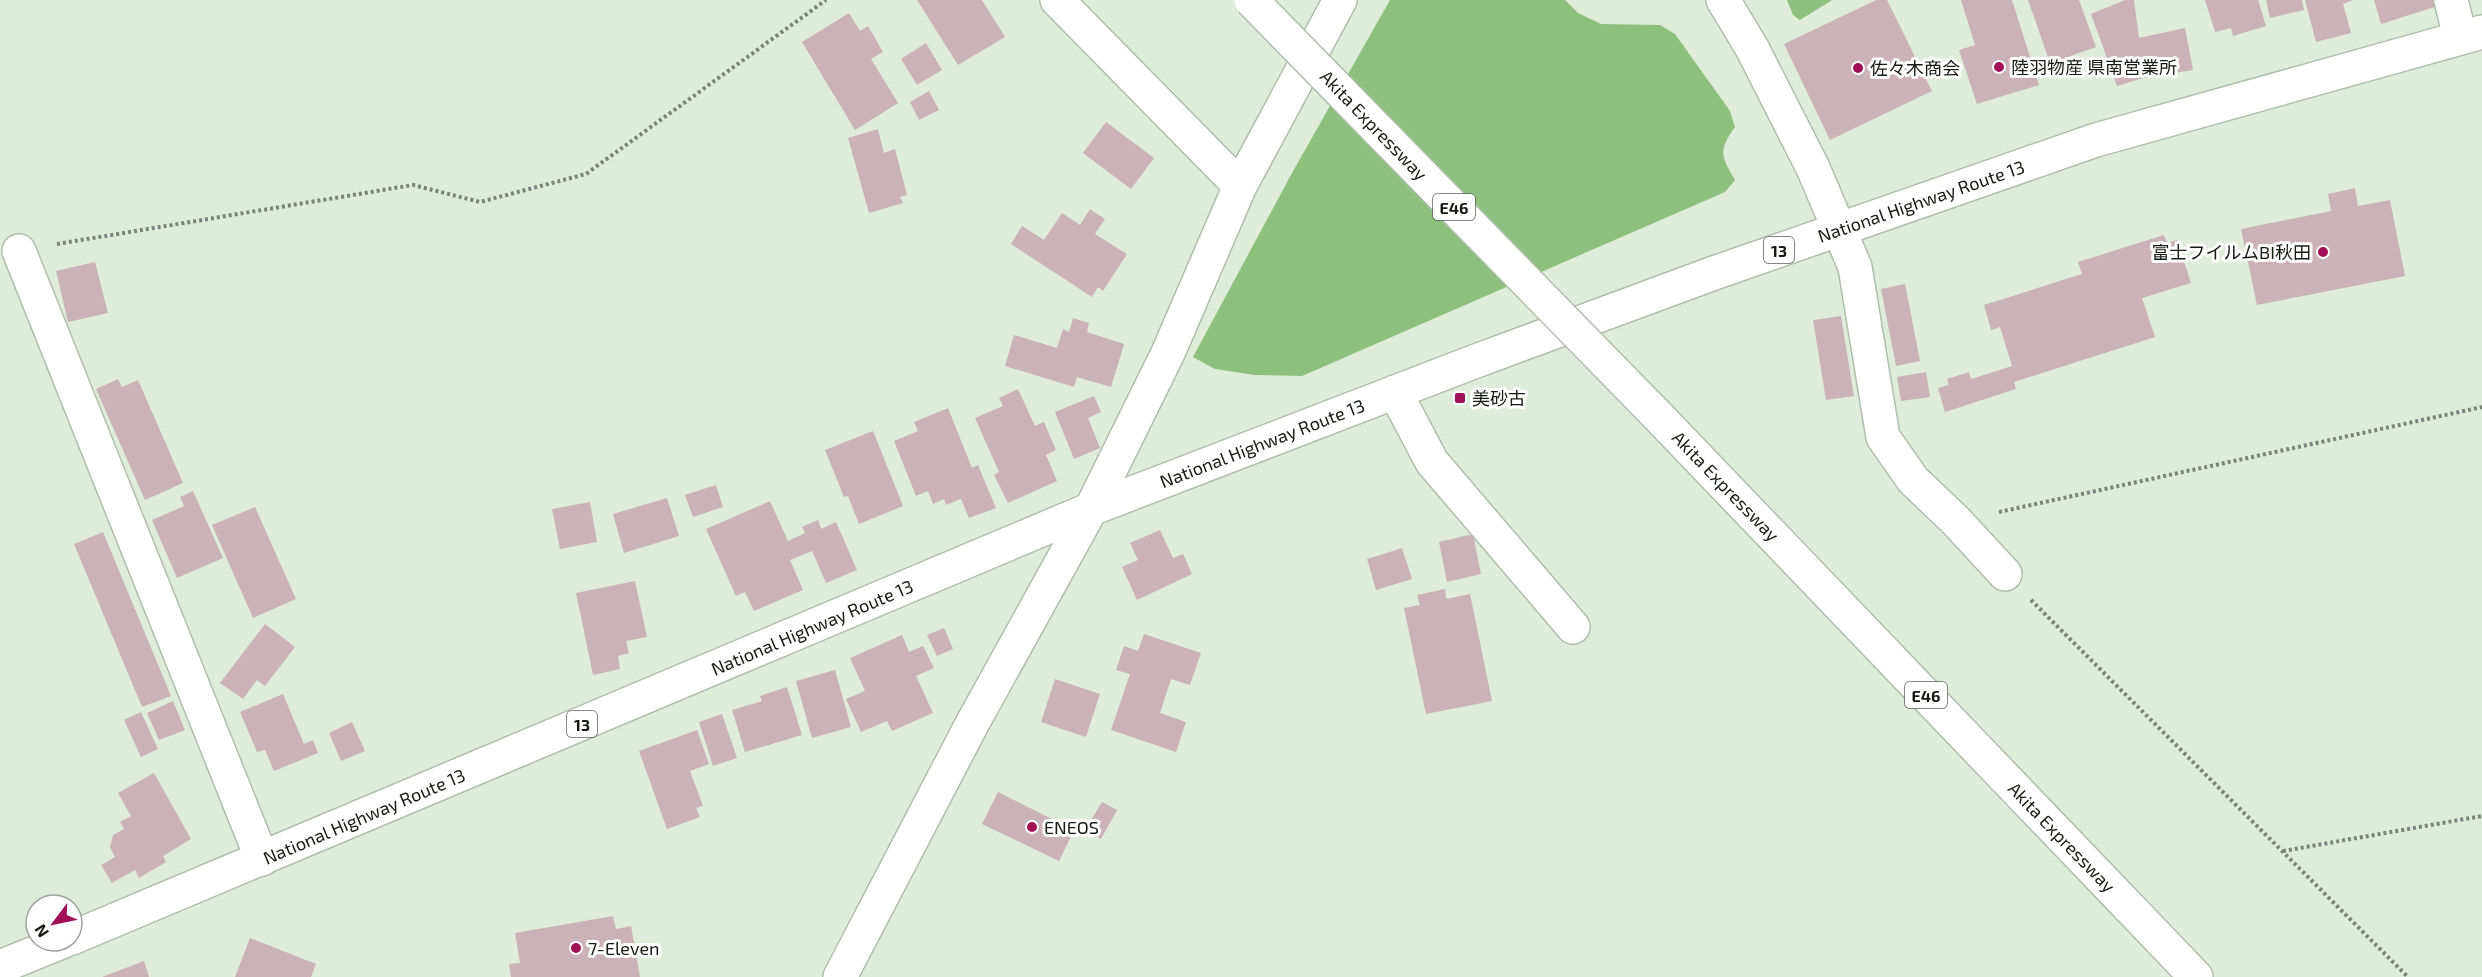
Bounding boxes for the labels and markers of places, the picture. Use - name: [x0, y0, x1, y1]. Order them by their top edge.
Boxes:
- place label: 陸羽物産 県南営業所: [2011, 56, 2177, 78]
- place label: 佐々木商会: [1870, 57, 1960, 79]
- marker: 陸羽物産 県南営業所: [1992, 60, 2006, 74]
- marker: 佐々木商会: [1851, 61, 1865, 75]
- place label: 富士フイルムBI秋田: [2151, 241, 2311, 263]
- marker: 富士フイルムBI秋田: [2316, 245, 2330, 259]
- place label: 美砂古: [1472, 387, 1526, 409]
- marker: 美砂古: [1453, 391, 1467, 405]
- place label: ENEOS: [1044, 816, 1099, 838]
- marker: ENEOS: [1025, 820, 1039, 834]
- place label: 7-Eleven: [588, 937, 660, 959]
- marker: 7-Eleven: [569, 941, 583, 955]

